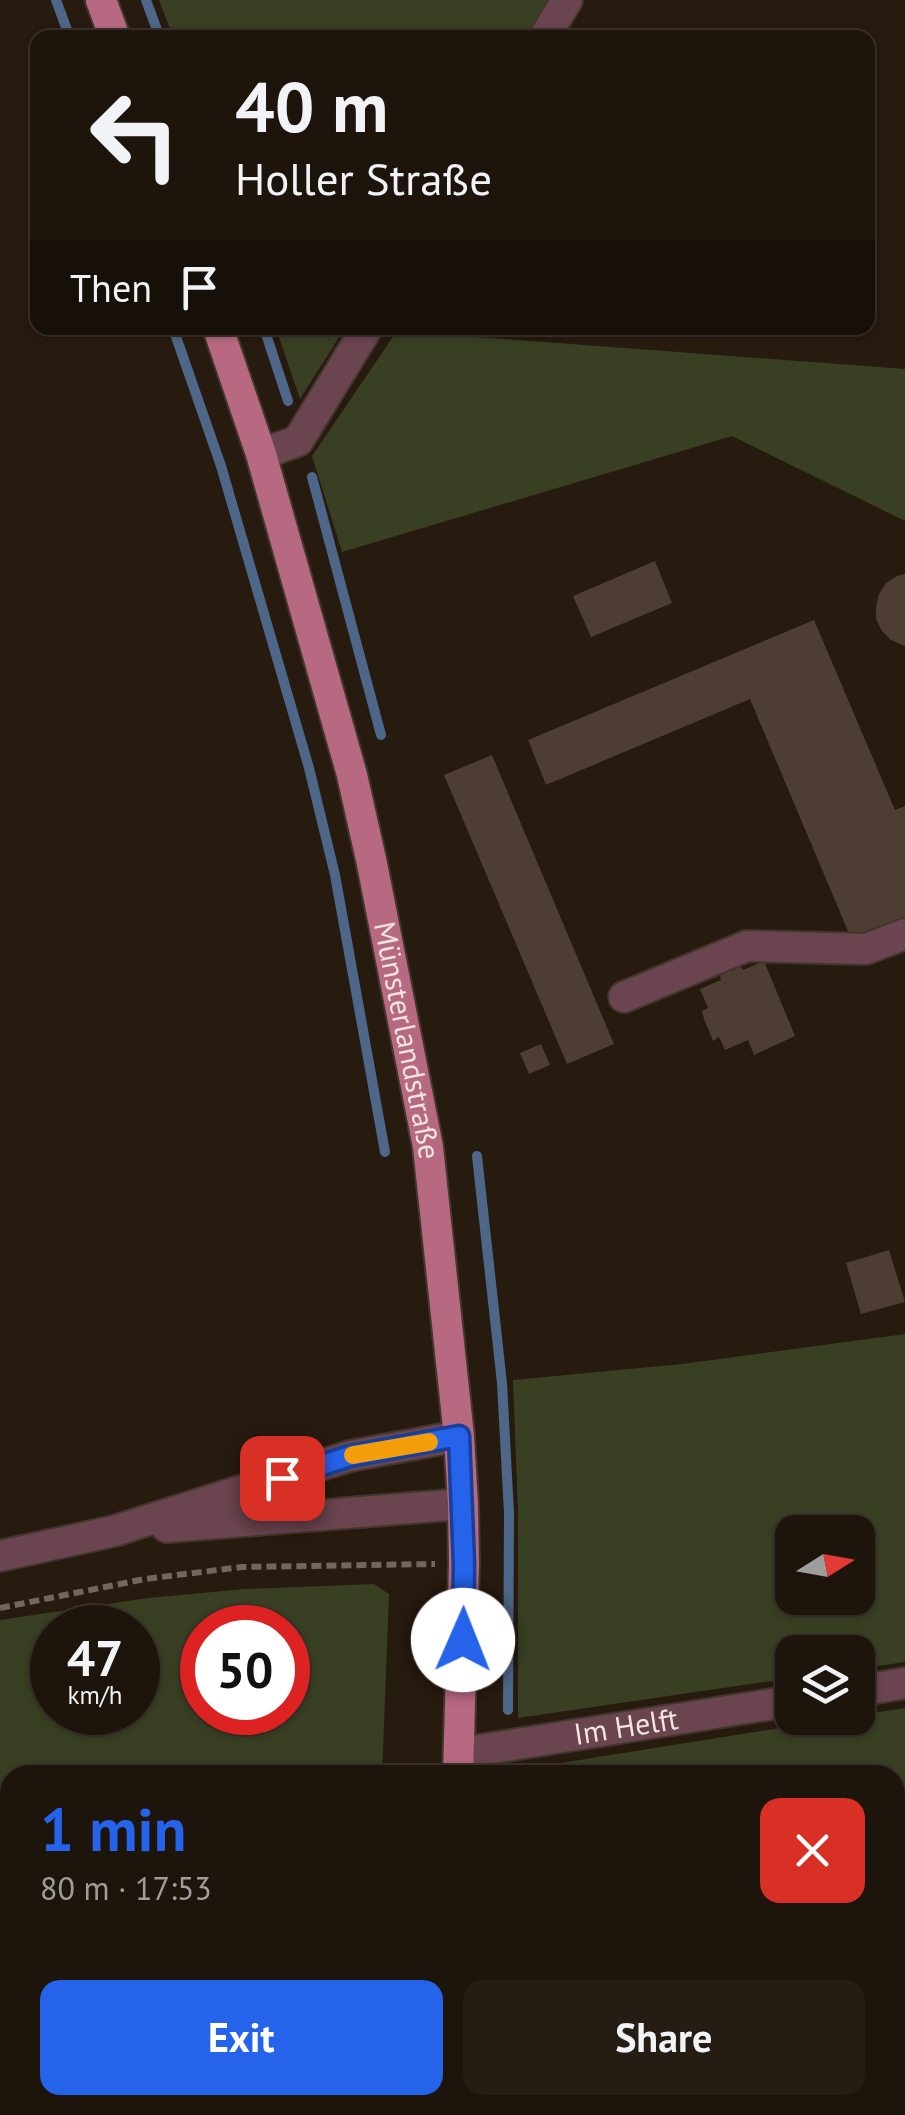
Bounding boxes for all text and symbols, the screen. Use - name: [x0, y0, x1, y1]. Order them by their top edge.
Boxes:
- text: 40 m: [235, 61, 388, 151]
- icon: left: [70, 70, 200, 200]
- text: Holler Straße: [235, 149, 492, 207]
- icon: arrive: [172, 260, 227, 315]
- text: Then: [70, 263, 152, 312]
- street label: Münsterlandstraße: [366, 918, 450, 1161]
- pin: [240, 1436, 325, 1521]
- icon: arrive: [255, 1451, 310, 1506]
- north arrow: [775, 1515, 875, 1615]
- map controls: [775, 1515, 875, 1735]
- position arrow: [411, 1588, 515, 1692]
- speed limit sign: 50: [180, 1605, 310, 1735]
- text: 47: [67, 1625, 123, 1690]
- button: layers: [775, 1635, 875, 1735]
- text: km/h: [68, 1679, 122, 1711]
- street label: Im Helft: [571, 1698, 680, 1753]
- text: 1 min: [40, 1790, 186, 1868]
- button: close: [760, 1798, 865, 1903]
- text: 80 m · 17:53: [40, 1867, 212, 1909]
- button: Exit: [40, 1980, 443, 2095]
- button: Share: [463, 1980, 865, 2095]

